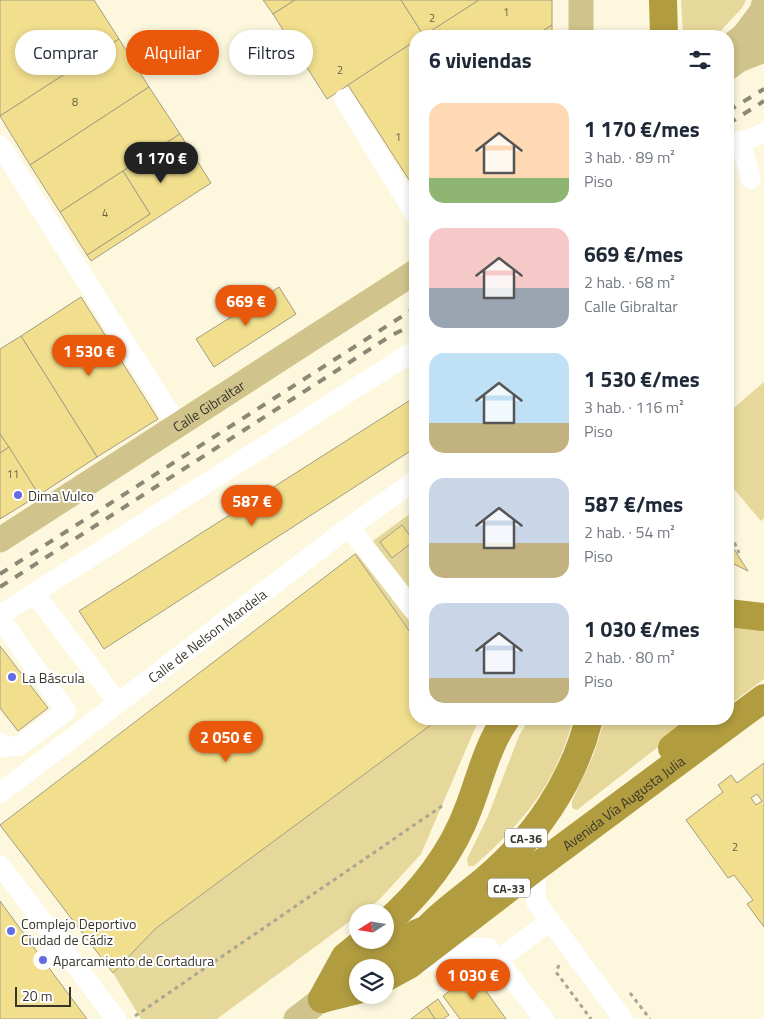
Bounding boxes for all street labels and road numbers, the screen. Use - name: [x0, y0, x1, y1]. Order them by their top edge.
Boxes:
- street label: Calle Gibraltar: [168, 374, 249, 437]
- street label: Calle de Nelson Mandela: [143, 583, 270, 687]
- street label: Avenida Vía Augusta Julia: [557, 750, 689, 855]
- road number: CA-36: [505, 828, 547, 848]
- road number: CA-33: [488, 878, 530, 898]

